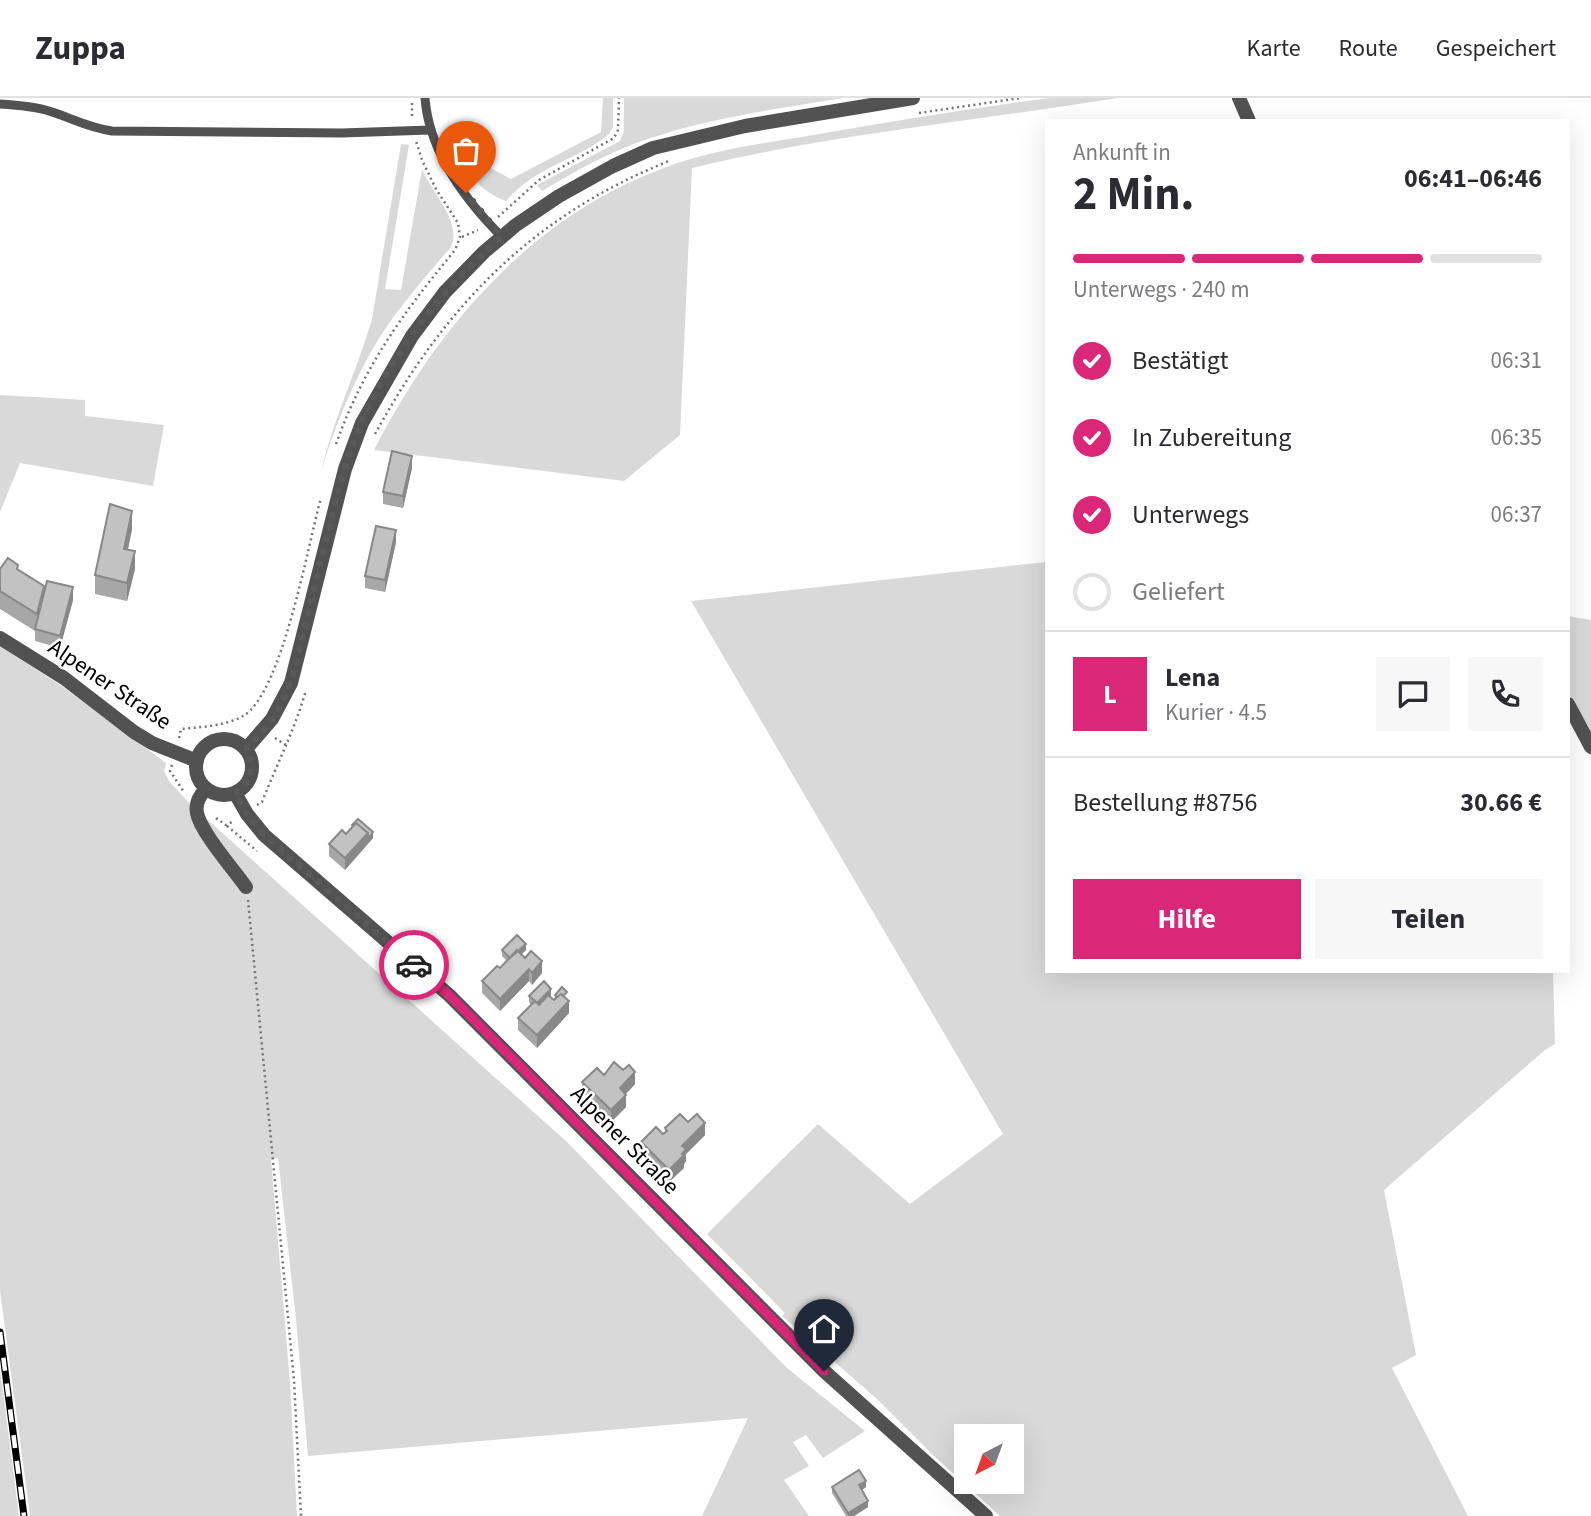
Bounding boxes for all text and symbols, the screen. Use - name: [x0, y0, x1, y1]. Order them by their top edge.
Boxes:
- text: Zuppa: [35, 25, 126, 72]
- text: Karte: [1247, 31, 1301, 66]
- text: Route: [1339, 31, 1398, 66]
- text: Gespeichert: [1436, 31, 1556, 66]
- pin: [436, 121, 496, 193]
- icon: bag: [447, 132, 485, 170]
- text: Ankunft in: [1073, 136, 1171, 169]
- text: 06:41–06:46: [1404, 160, 1542, 197]
- text: 2 Min.: [1073, 162, 1194, 227]
- text: Unterwegs · 240 m: [1073, 273, 1249, 306]
- icon: check: [1073, 342, 1111, 380]
- text: Bestätigt: [1132, 342, 1229, 379]
- text: 06:31: [1491, 344, 1542, 377]
- icon: check: [1073, 419, 1111, 457]
- text: In Zubereitung: [1132, 419, 1291, 456]
- text: 06:35: [1491, 421, 1542, 454]
- icon: check: [1073, 496, 1111, 534]
- text: Unterwegs: [1132, 496, 1249, 533]
- text: 06:37: [1491, 498, 1542, 531]
- text: Geliefert: [1132, 573, 1225, 610]
- street label: Alpener Straße: [42, 631, 178, 737]
- button: chat: [1376, 657, 1450, 731]
- button: phone: [1468, 657, 1542, 731]
- text: Lena: [1165, 659, 1220, 696]
- text: L: [1103, 676, 1117, 713]
- text: Kurier · 4.5: [1165, 696, 1267, 729]
- text: Bestellung #8756: [1073, 784, 1257, 821]
- text: 30.66 €: [1460, 784, 1542, 821]
- button: Hilfe: [1073, 879, 1301, 959]
- button: Teilen: [1315, 879, 1542, 959]
- courier: [379, 930, 449, 1000]
- icon: car: [395, 946, 433, 984]
- street label: Alpener Straße: [563, 1078, 687, 1202]
- pin: [794, 1299, 854, 1371]
- icon: home: [805, 1310, 843, 1348]
- north arrow: [954, 1424, 1024, 1494]
- map controls: [954, 1424, 1024, 1494]

